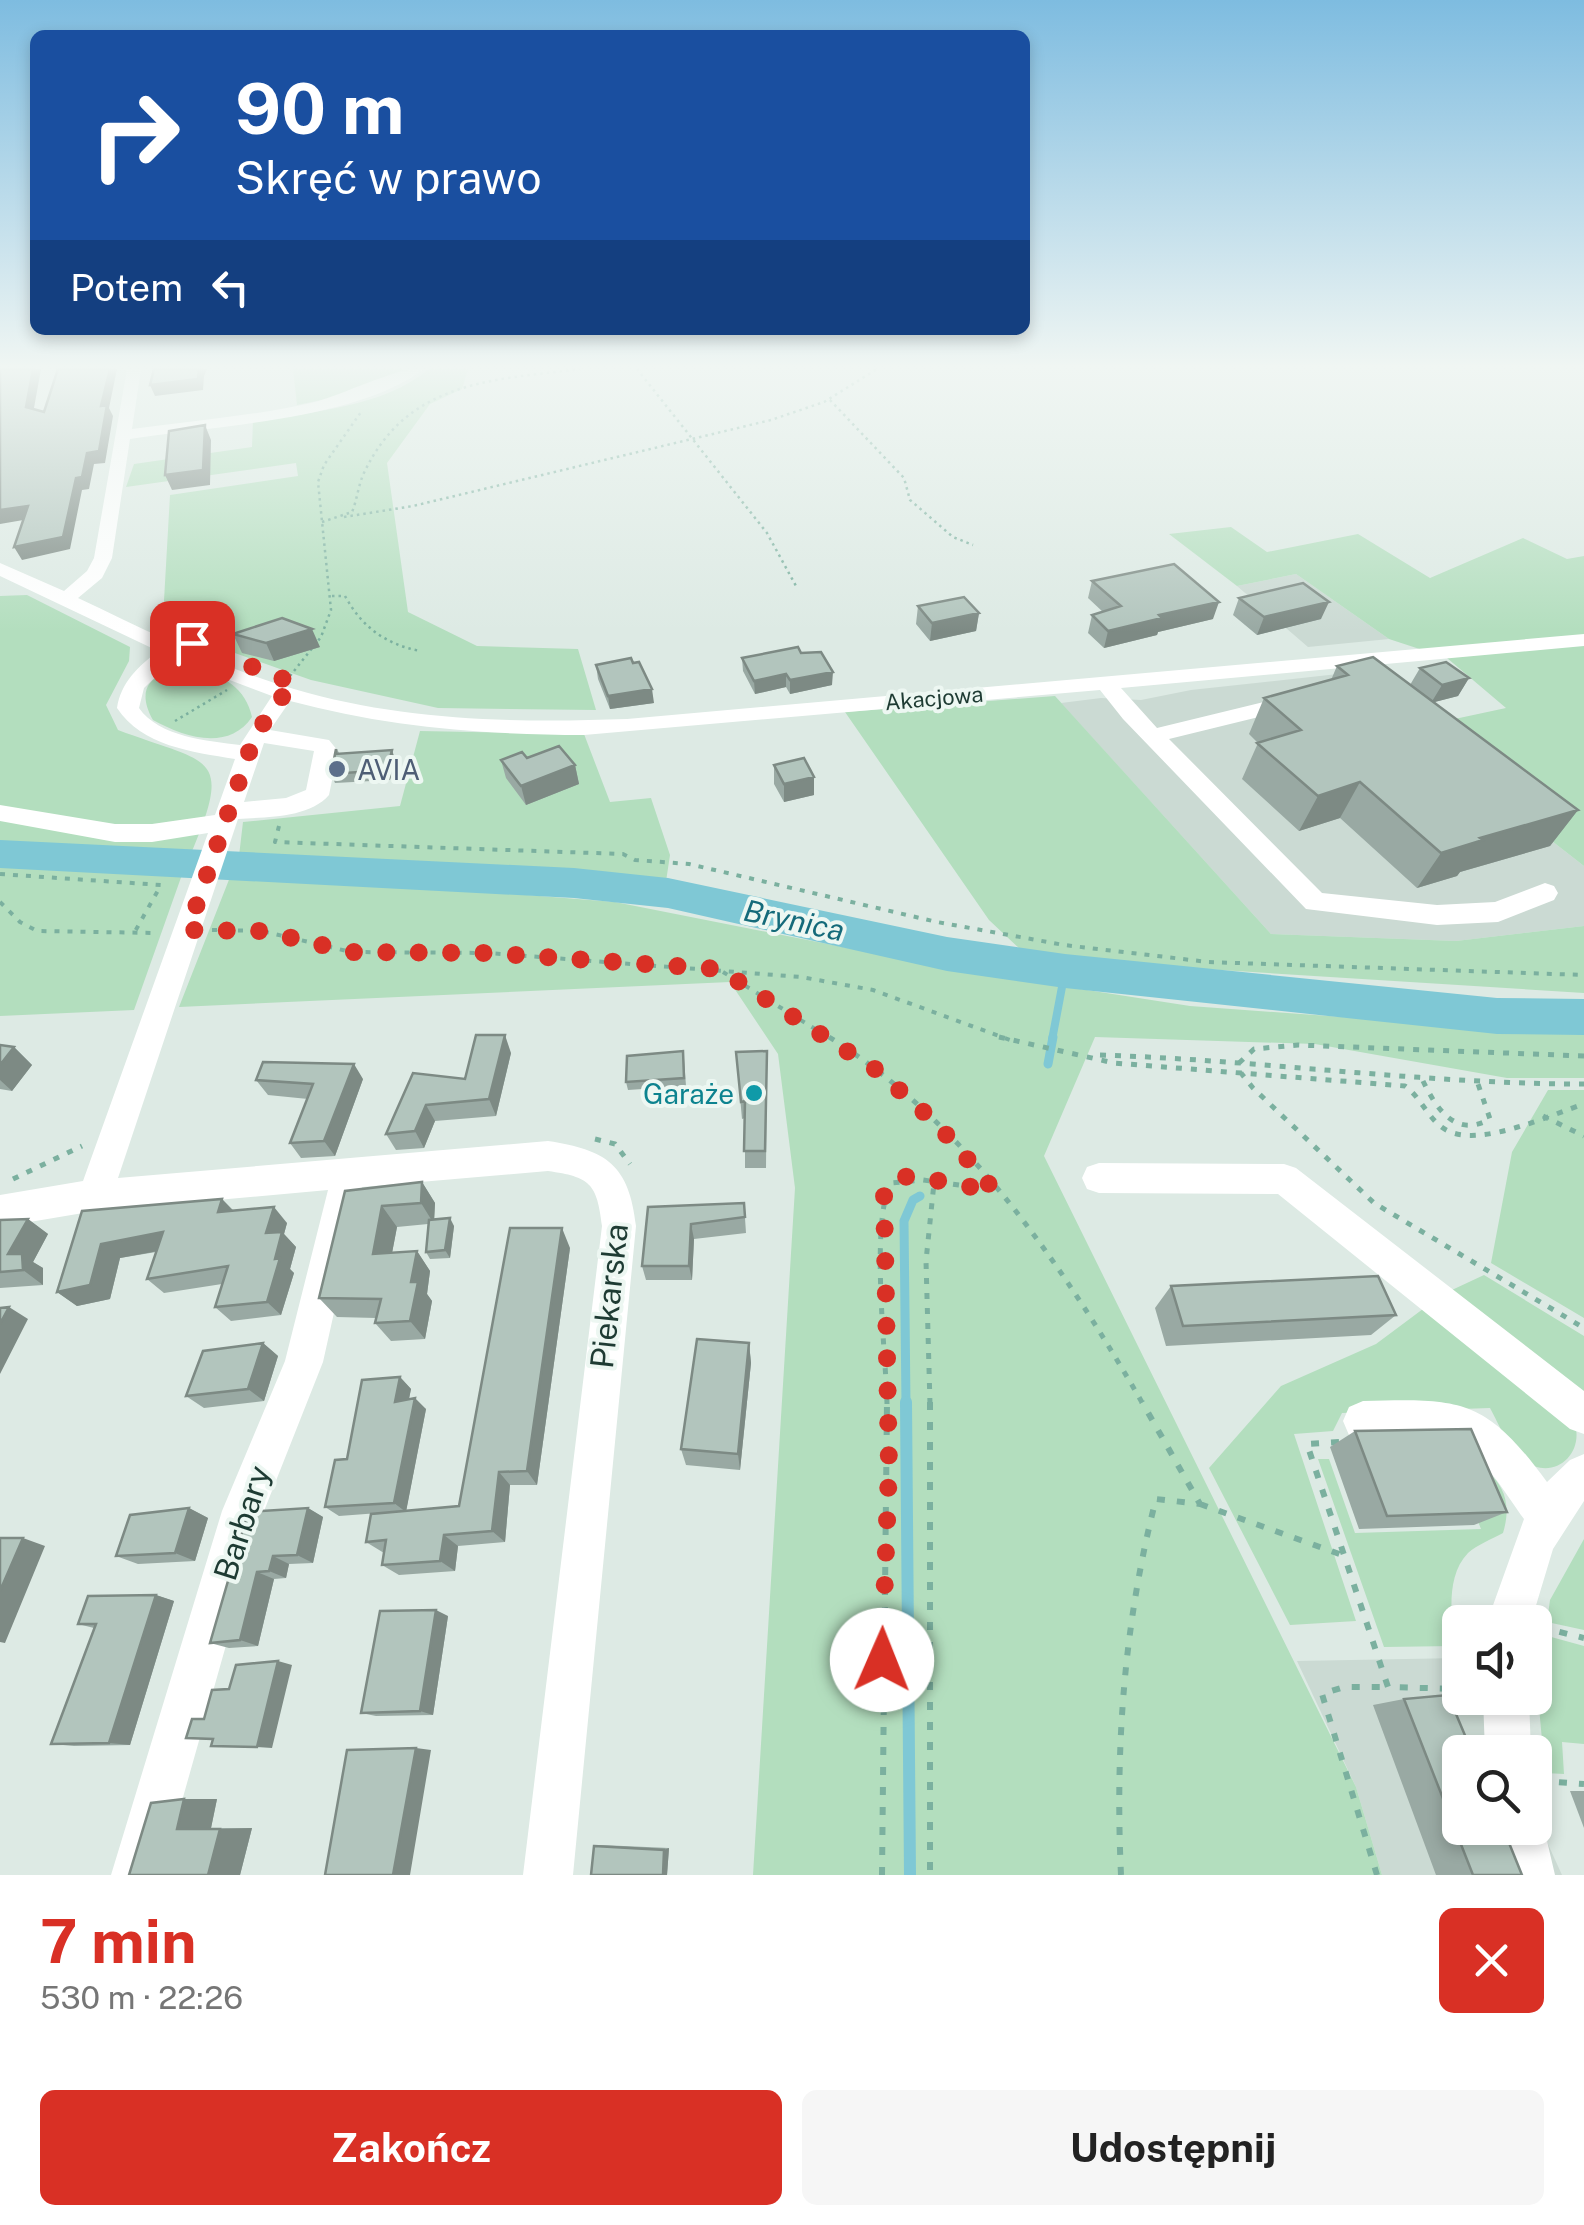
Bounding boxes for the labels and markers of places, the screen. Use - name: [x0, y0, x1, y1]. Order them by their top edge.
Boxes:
- pin: [150, 601, 235, 686]
- place label: AVIA: [357, 753, 420, 786]
- marker: AVIA: [326, 758, 348, 780]
- place label: Garaże: [643, 1077, 734, 1110]
- marker: Garaże: [743, 1082, 765, 1104]

